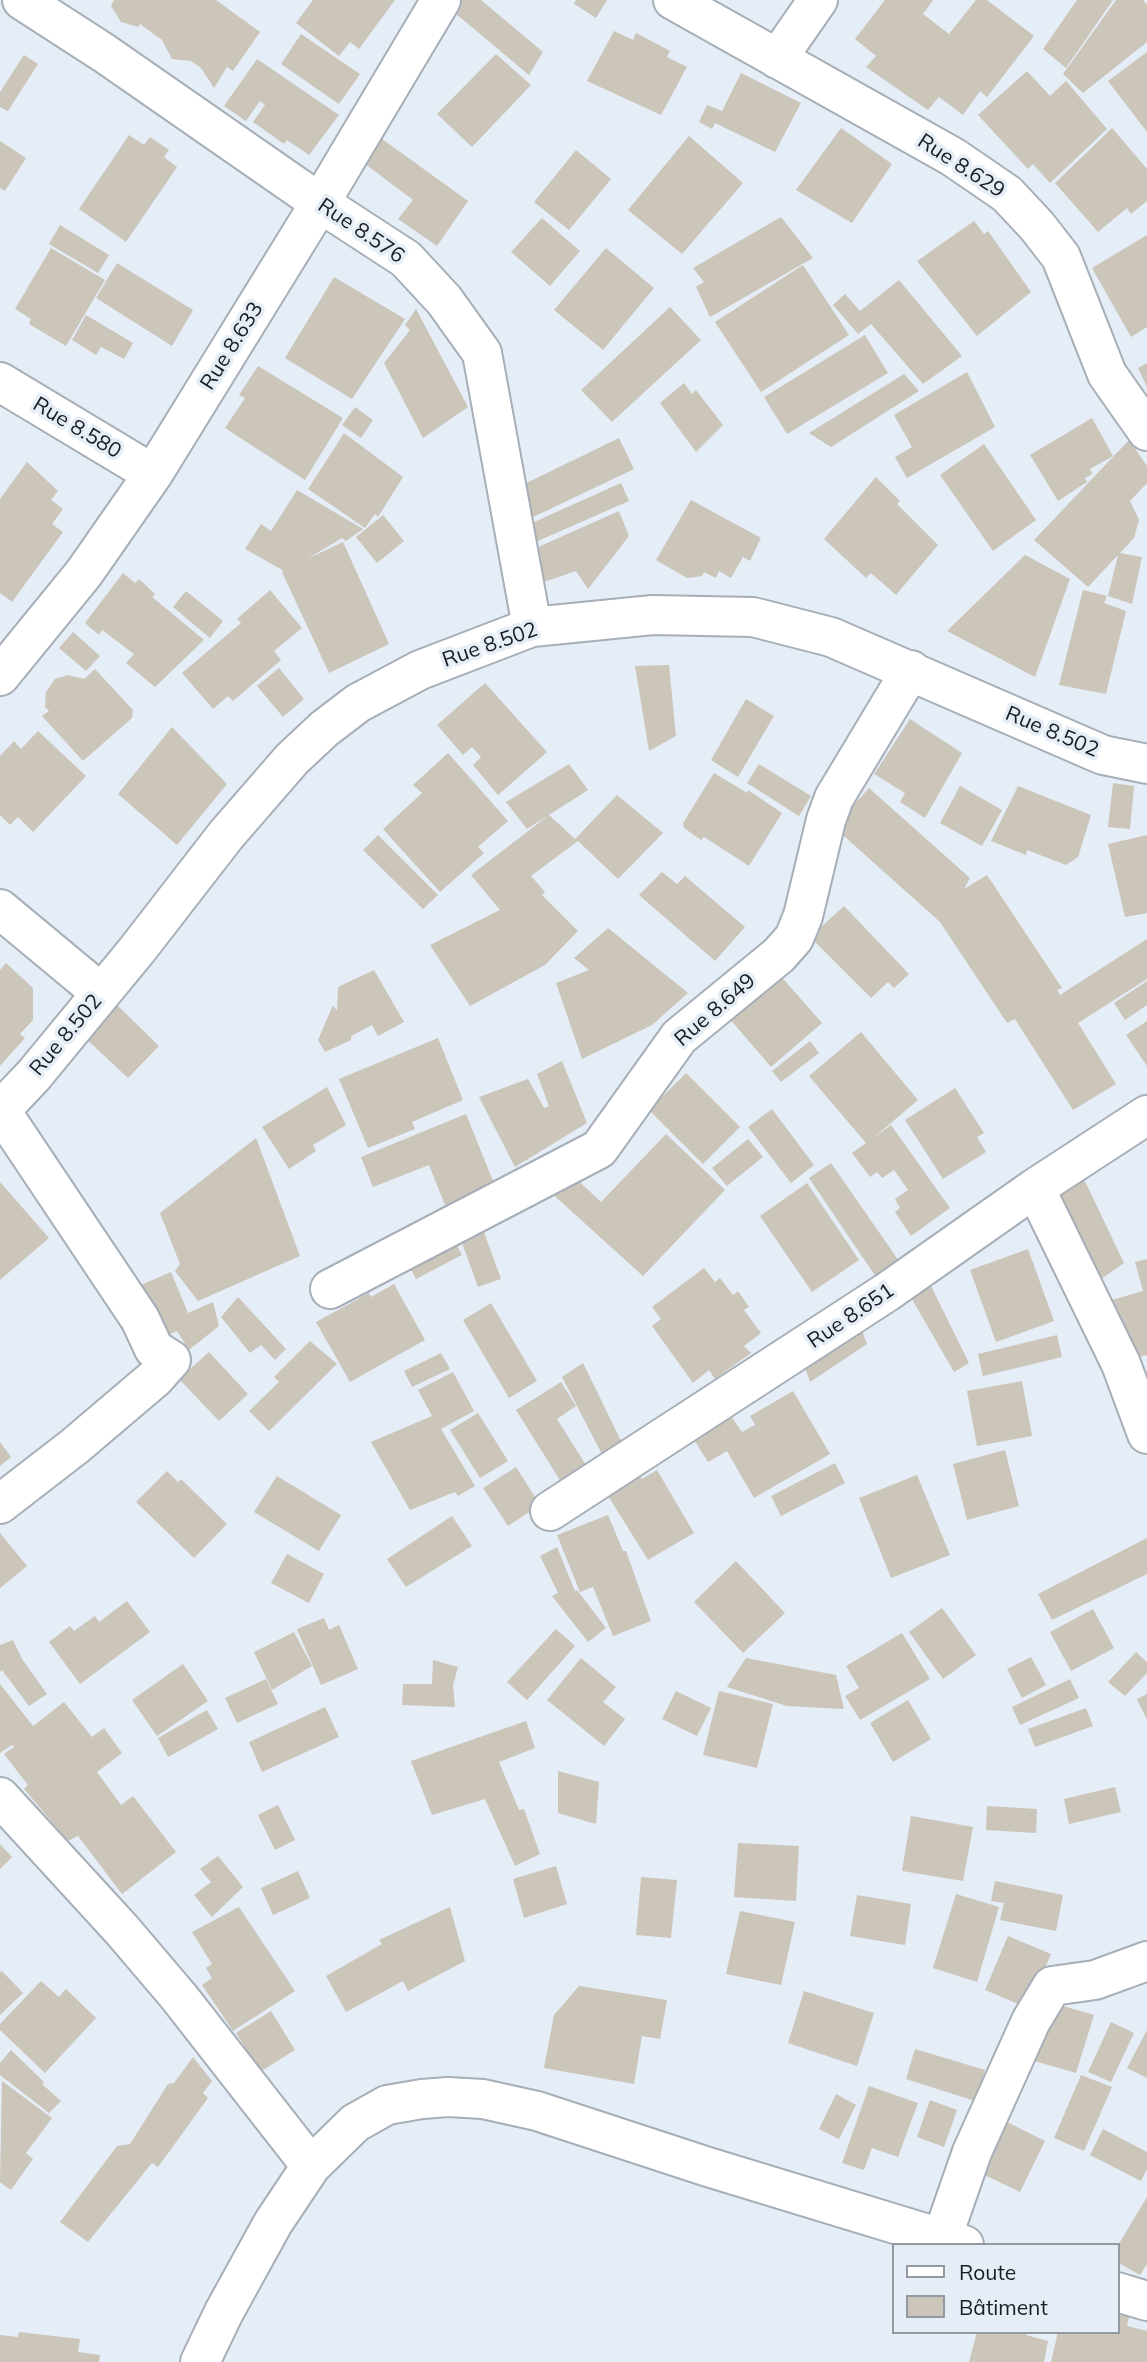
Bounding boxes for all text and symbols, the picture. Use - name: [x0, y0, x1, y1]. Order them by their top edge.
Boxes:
- street label: Rue 8.629: [913, 129, 1009, 203]
- street label: Rue 8.576: [313, 193, 409, 269]
- street label: Rue 8.633: [195, 297, 269, 395]
- street label: Rue 8.580: [28, 392, 126, 464]
- street label: Rue 8.502: [439, 617, 541, 673]
- street label: Rue 8.502: [1002, 701, 1102, 763]
- street label: Rue 8.649: [669, 968, 761, 1052]
- street label: Rue 8.502: [25, 989, 107, 1081]
- street label: Rue 8.651: [803, 1278, 899, 1354]
- legend: [892, 2243, 1119, 2334]
- text: Route: [959, 2259, 1016, 2285]
- text: Bâtiment: [959, 2294, 1048, 2320]

